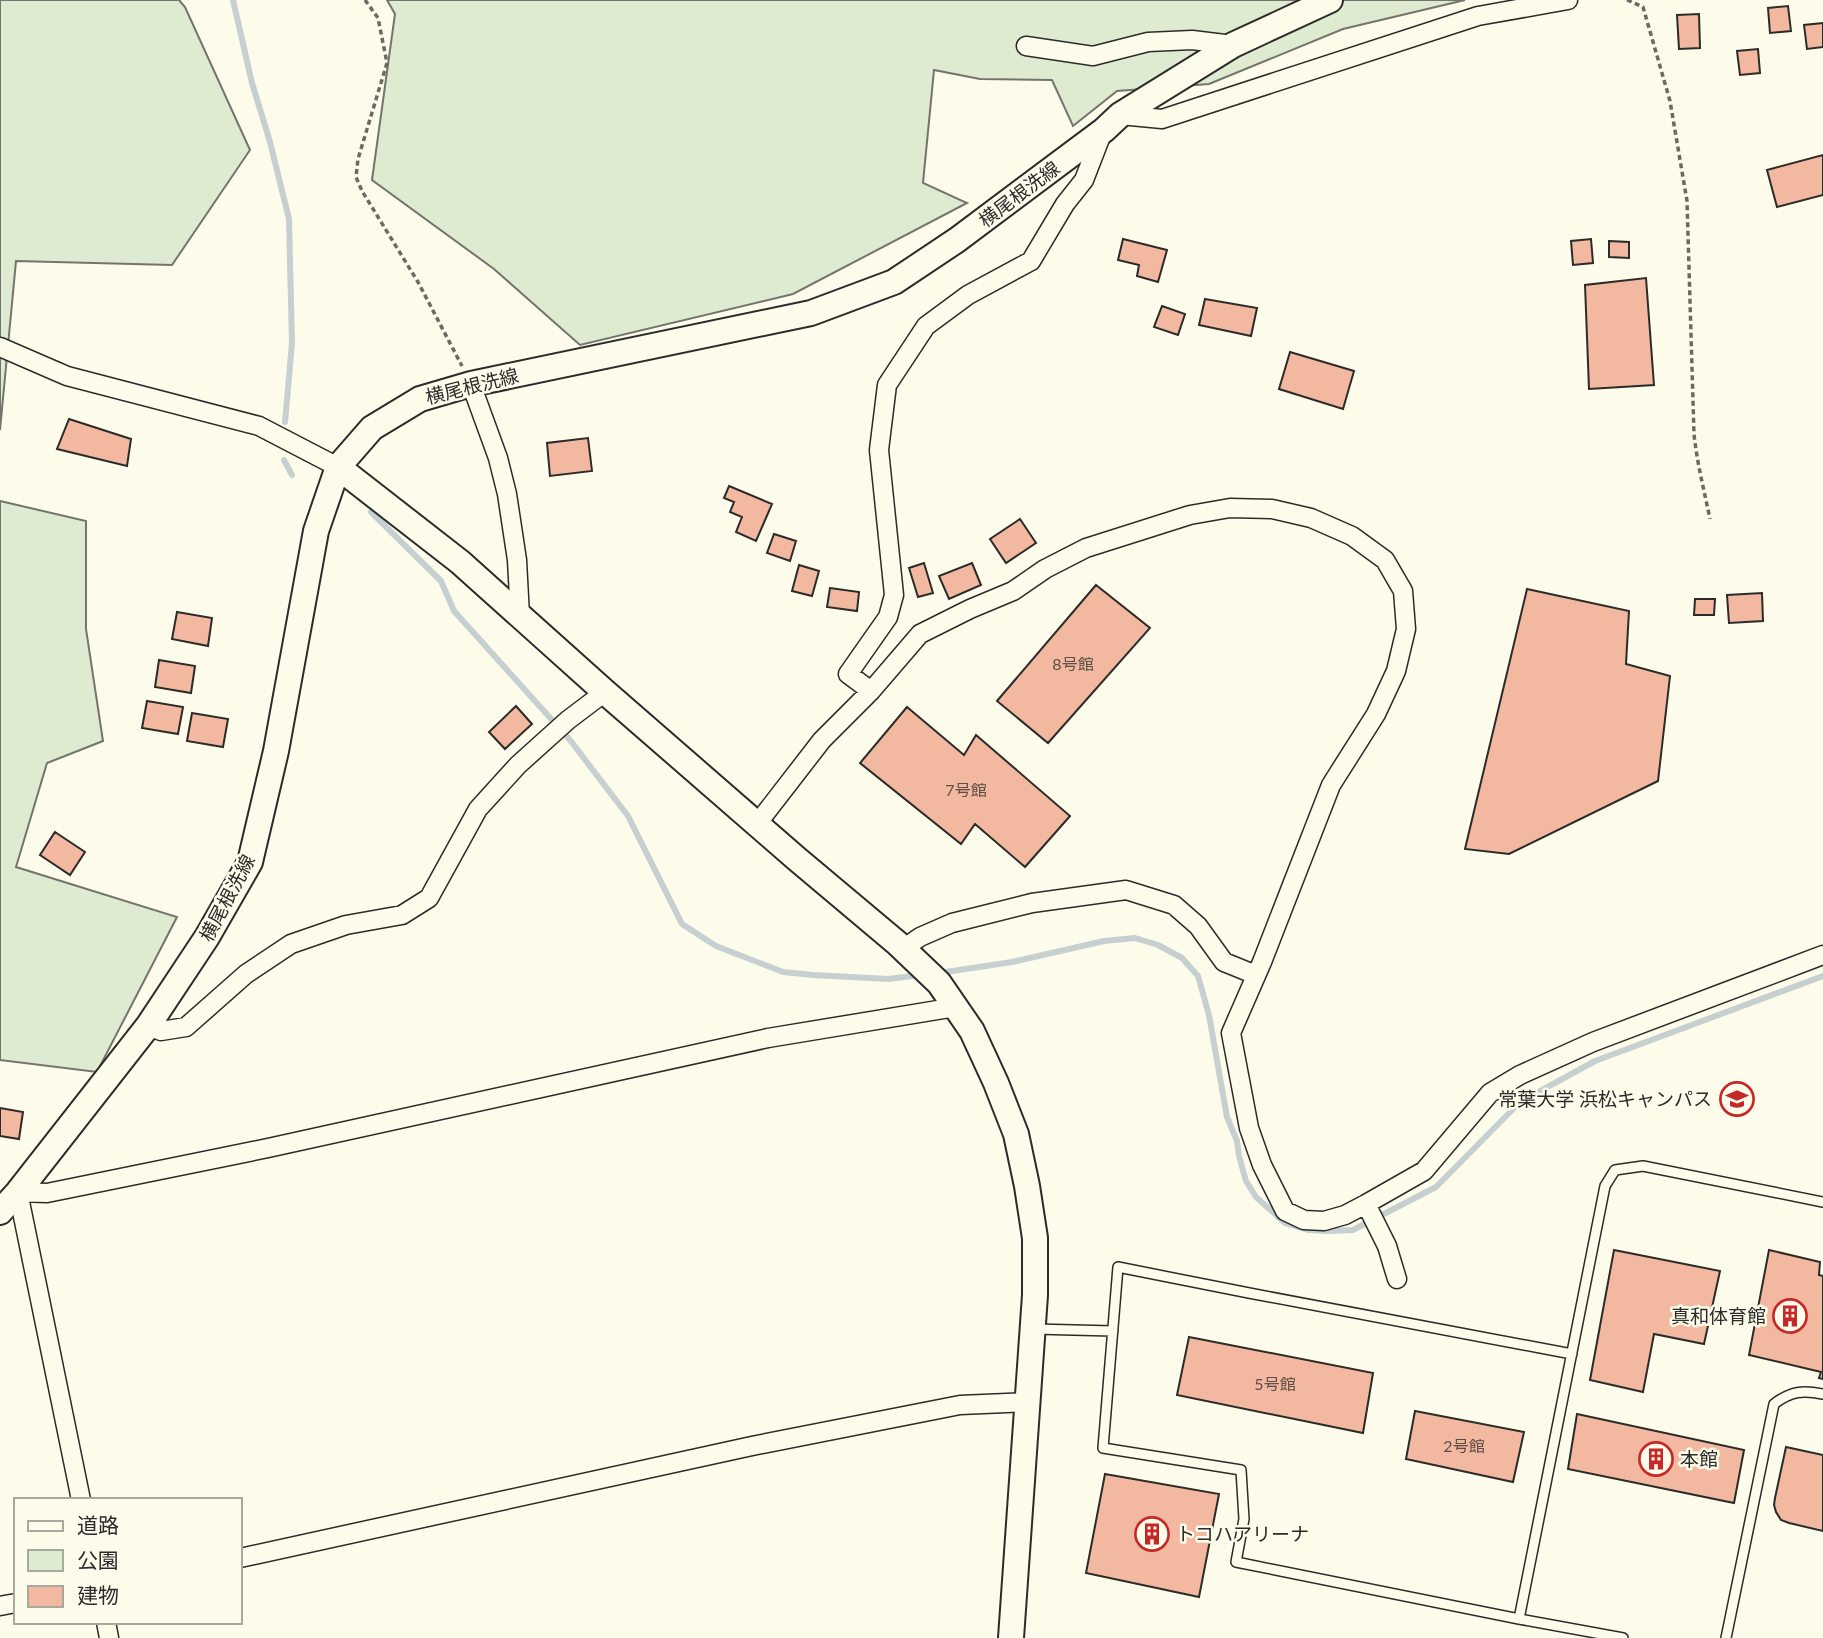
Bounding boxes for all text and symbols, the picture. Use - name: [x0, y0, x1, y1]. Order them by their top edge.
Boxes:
- street label: 横尾根洗線: [974, 156, 1064, 231]
- street label: 横尾根洗線: [423, 363, 521, 408]
- house number: 8号館: [1052, 654, 1094, 673]
- house number: 7号館: [945, 780, 987, 799]
- street label: 横尾根洗線: [194, 850, 259, 945]
- school or university icon: 常葉大学 浜松キャンパス: [1718, 1080, 1756, 1118]
- place label: 常葉大学 浜松キャンパス: [1498, 1087, 1712, 1110]
- building icon: 真和体育館: [1771, 1297, 1809, 1335]
- place label: 真和体育館: [1671, 1304, 1766, 1327]
- house number: 5号館: [1254, 1374, 1296, 1393]
- house number: 2号館: [1443, 1436, 1485, 1455]
- building icon: 本館: [1637, 1440, 1675, 1478]
- place label: 本館: [1680, 1447, 1718, 1470]
- legend: [14, 1498, 242, 1624]
- text: 道路: [77, 1512, 119, 1537]
- building icon: トコハアリーナ: [1133, 1515, 1171, 1553]
- place label: トコハアリーナ: [1176, 1522, 1309, 1545]
- text: 公園: [77, 1547, 119, 1572]
- text: 建物: [77, 1582, 119, 1607]

